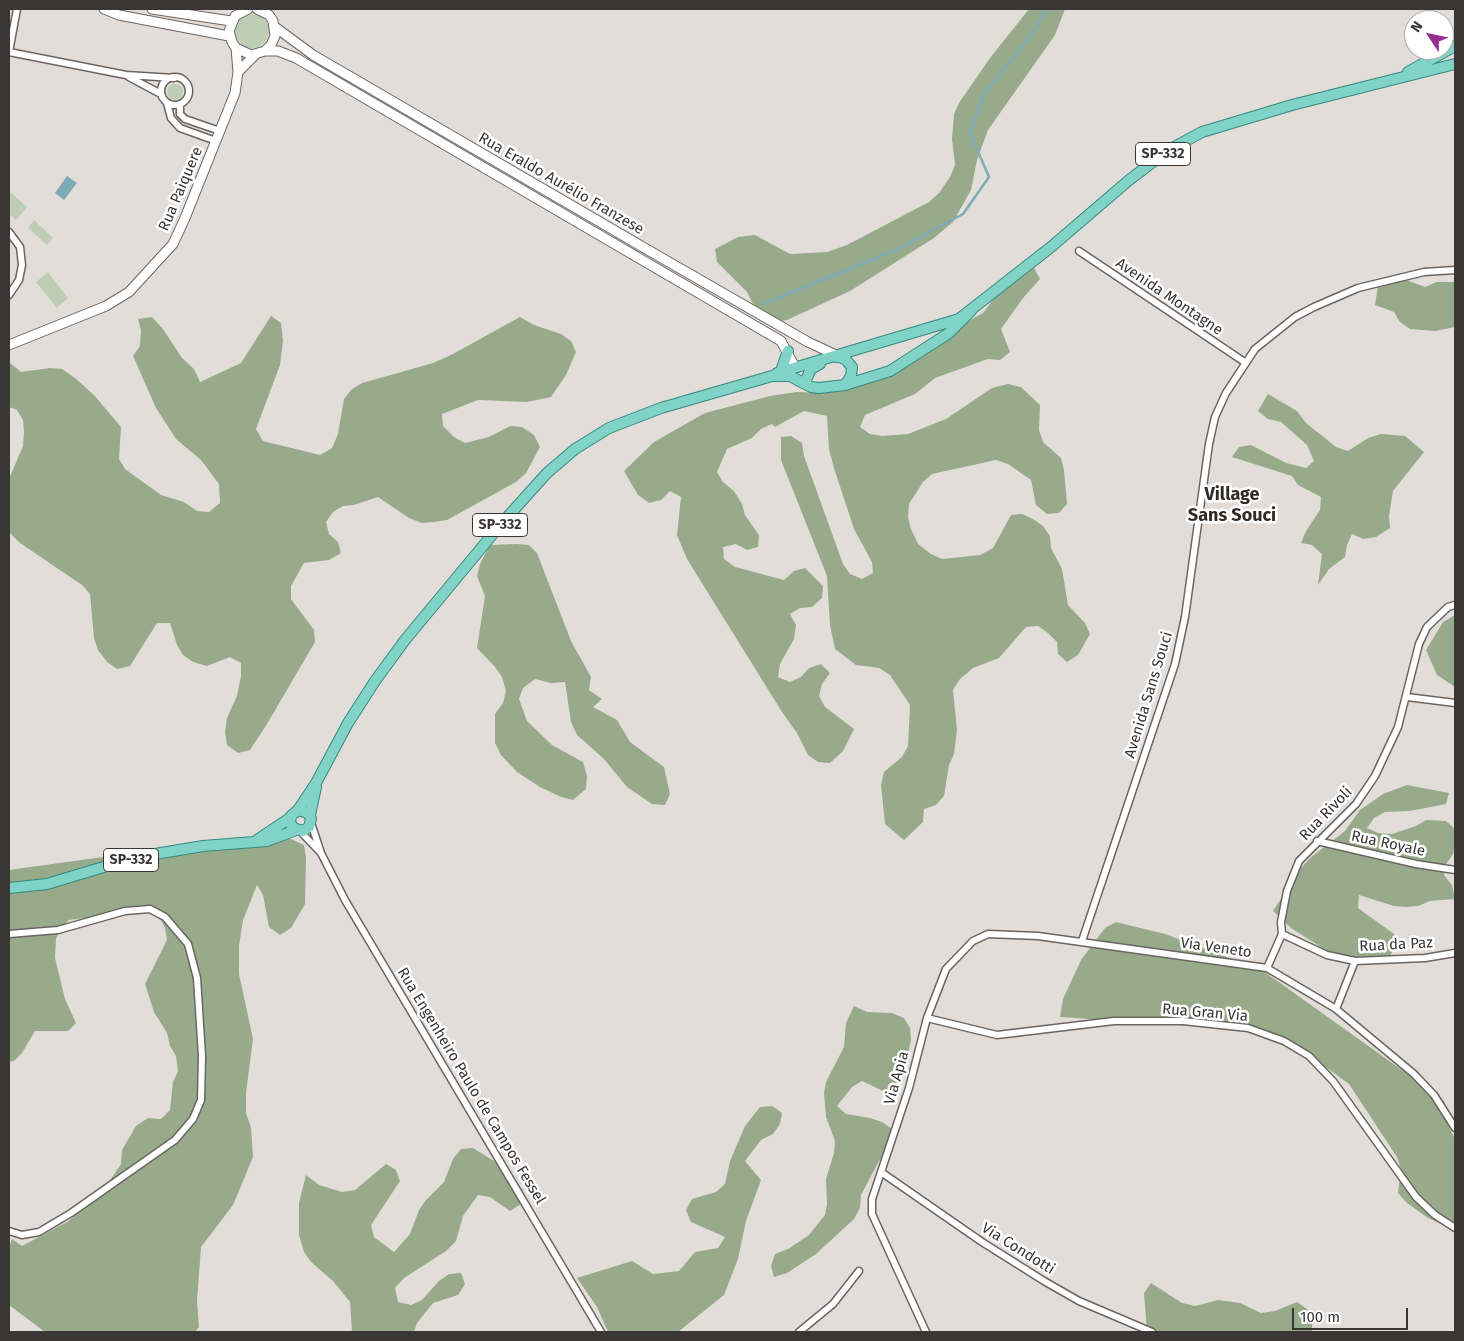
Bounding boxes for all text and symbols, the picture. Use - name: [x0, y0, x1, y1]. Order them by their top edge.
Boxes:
- north arrow: [1404, 10, 1454, 60]
- text: N: [1407, 18, 1427, 36]
- street label: Rua Eraldo Aurélio Franzese: [475, 129, 647, 239]
- road number: SP-332: [1136, 142, 1190, 166]
- street label: Rua Paiquere: [155, 144, 207, 234]
- street label: Avenida Montagne: [1112, 254, 1226, 340]
- district label: Village Sans Souci: [1188, 484, 1276, 526]
- road number: SP-332: [472, 514, 528, 536]
- street label: Avenida Sans Souci: [1121, 630, 1177, 760]
- street label: Rua Rivoli: [1296, 783, 1356, 845]
- street label: Rua Royale: [1349, 827, 1427, 861]
- road number: SP-332: [104, 848, 158, 872]
- street label: Via Veneto: [1179, 934, 1253, 962]
- street label: Rua da Paz: [1359, 934, 1433, 956]
- street label: Rua Engenheiro Paulo de Campos Fessel: [393, 964, 549, 1208]
- street label: Rua Gran Via: [1161, 1000, 1249, 1026]
- street label: Via Apia: [881, 1049, 913, 1107]
- street label: Via Condotti: [978, 1219, 1058, 1279]
- scale bar: [1294, 1298, 1410, 1330]
- text: 100 m: [1300, 1308, 1340, 1326]

